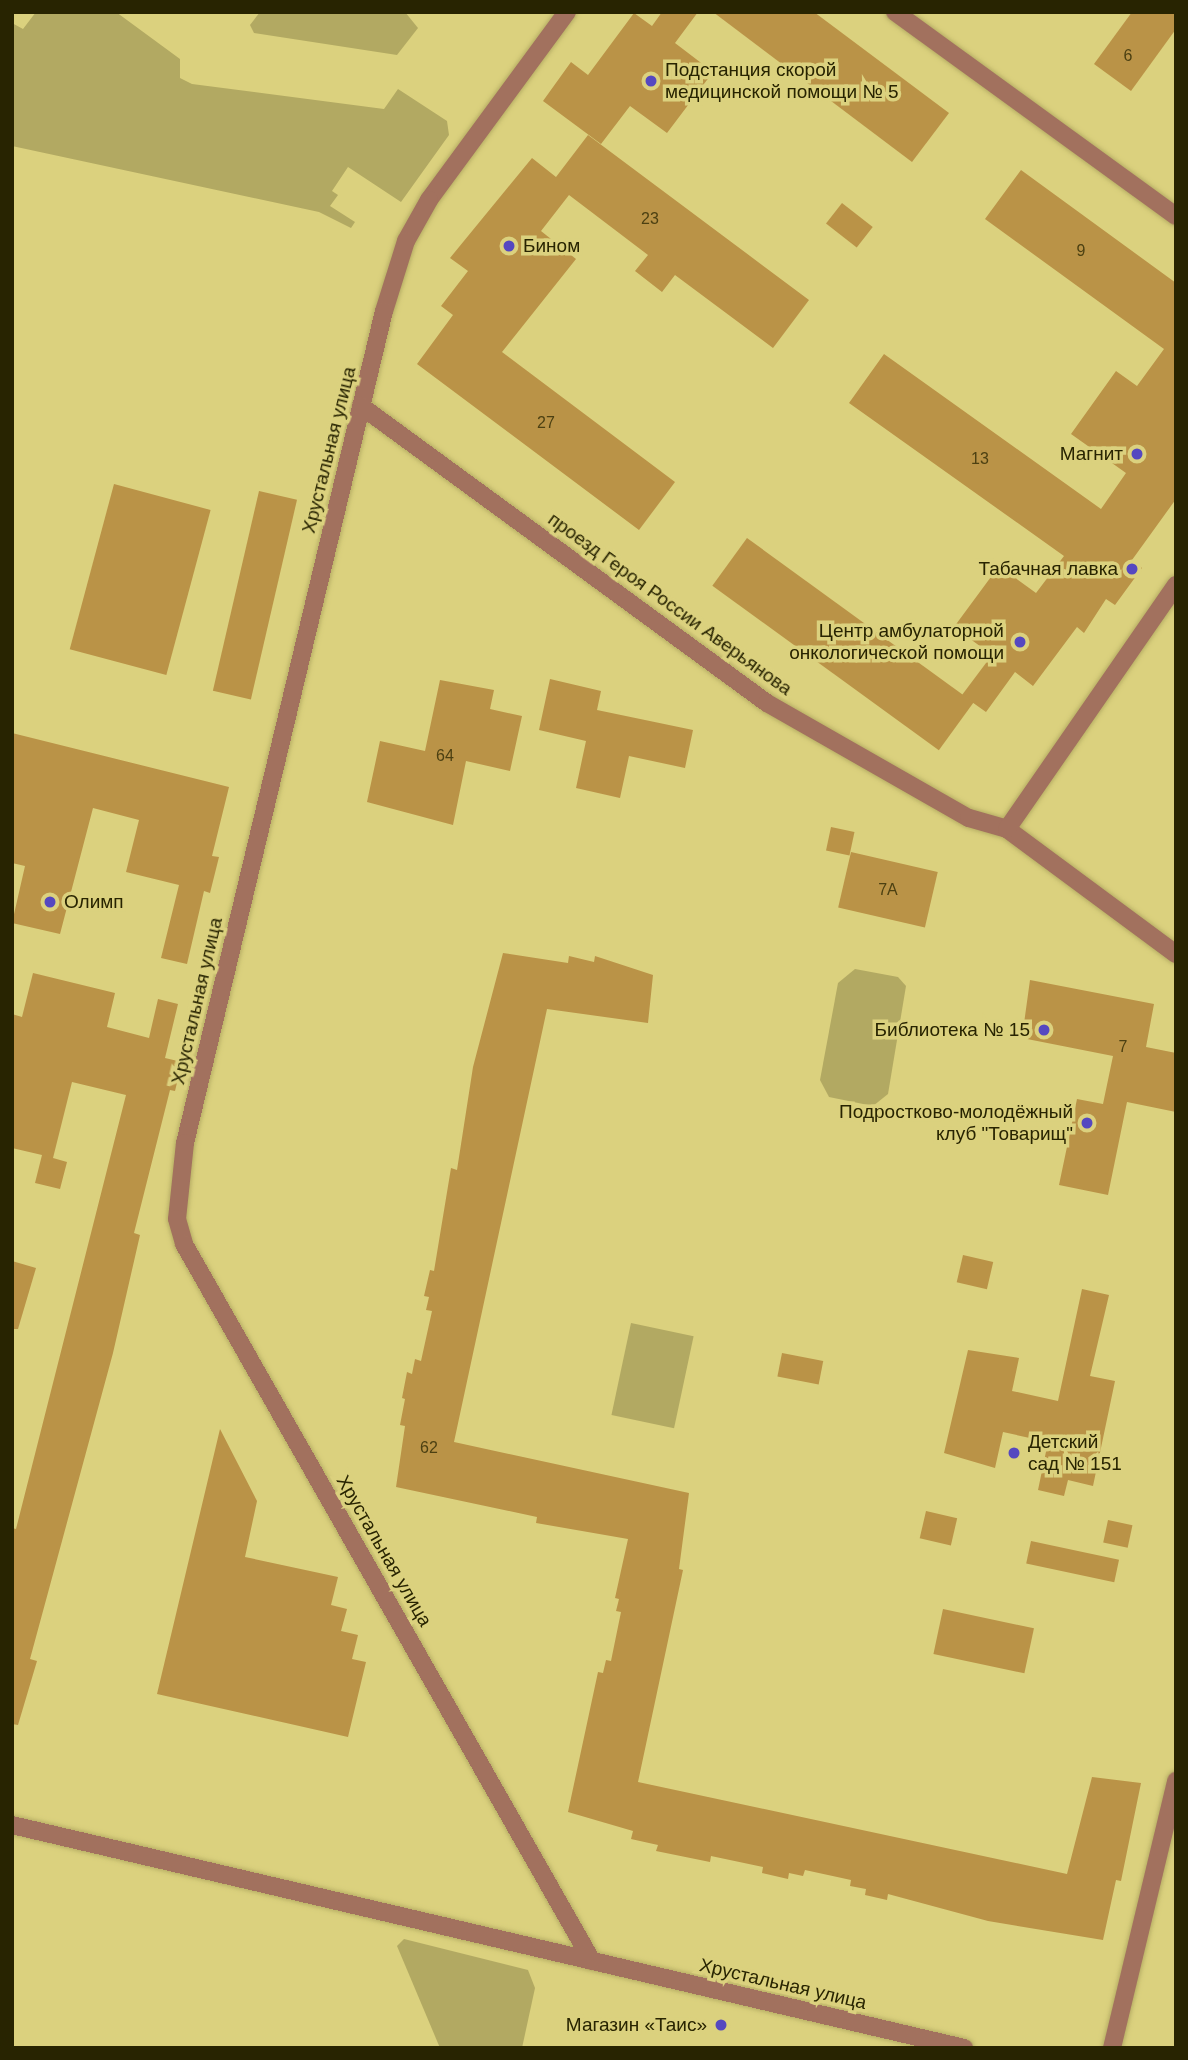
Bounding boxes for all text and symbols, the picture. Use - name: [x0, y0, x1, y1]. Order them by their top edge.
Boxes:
- house number: 6: [1124, 46, 1132, 66]
- place label: Подстанция скорой медицинской помощи № 5: [665, 59, 899, 103]
- marker: Подстанция скорой медицинской помощи № 5: [643, 73, 659, 89]
- house number: 23: [641, 209, 659, 229]
- place label: Бином: [523, 235, 580, 257]
- marker: Бином: [501, 238, 517, 254]
- house number: 9: [1077, 241, 1085, 261]
- street label: Хрустальная улица: [297, 364, 361, 536]
- house number: 27: [537, 413, 555, 433]
- place label: Магнит: [1060, 443, 1123, 465]
- marker: Магнит: [1129, 446, 1145, 462]
- house number: 13: [971, 449, 989, 469]
- street label: проезд Героя России Аверьянова: [544, 508, 796, 700]
- place label: Табачная лавка: [979, 558, 1118, 580]
- marker: Табачная лавка: [1124, 561, 1140, 577]
- place label: Центр амбулаторной онкологической помощи: [789, 620, 1004, 664]
- marker: Центр амбулаторной онкологической помощи: [1010, 632, 1030, 652]
- house number: 64: [436, 746, 454, 766]
- house number: 7А: [878, 880, 898, 900]
- place label: Олимп: [64, 891, 124, 913]
- marker: Олимп: [42, 894, 58, 910]
- street label: Хрустальная улица: [167, 915, 227, 1087]
- place label: Библиотека № 15: [875, 1019, 1030, 1041]
- marker: Библиотека № 15: [1036, 1022, 1052, 1038]
- house number: 7: [1119, 1037, 1127, 1057]
- place label: Подростково-молодёжный клуб "Товарищ": [839, 1101, 1073, 1145]
- marker: Подростково-молодёжный клуб "Товарищ": [1079, 1115, 1095, 1131]
- place label: Детский сад № 151: [1028, 1431, 1122, 1475]
- house number: 62: [420, 1438, 438, 1458]
- marker: Детский сад № 151: [1006, 1445, 1022, 1461]
- street label: Хрустальная улица: [331, 1471, 437, 1631]
- street label: Хрустальная улица: [697, 1954, 869, 2014]
- place label: Магазин «Таис»: [566, 2014, 707, 2036]
- marker: Магазин «Таис»: [713, 2017, 729, 2033]

